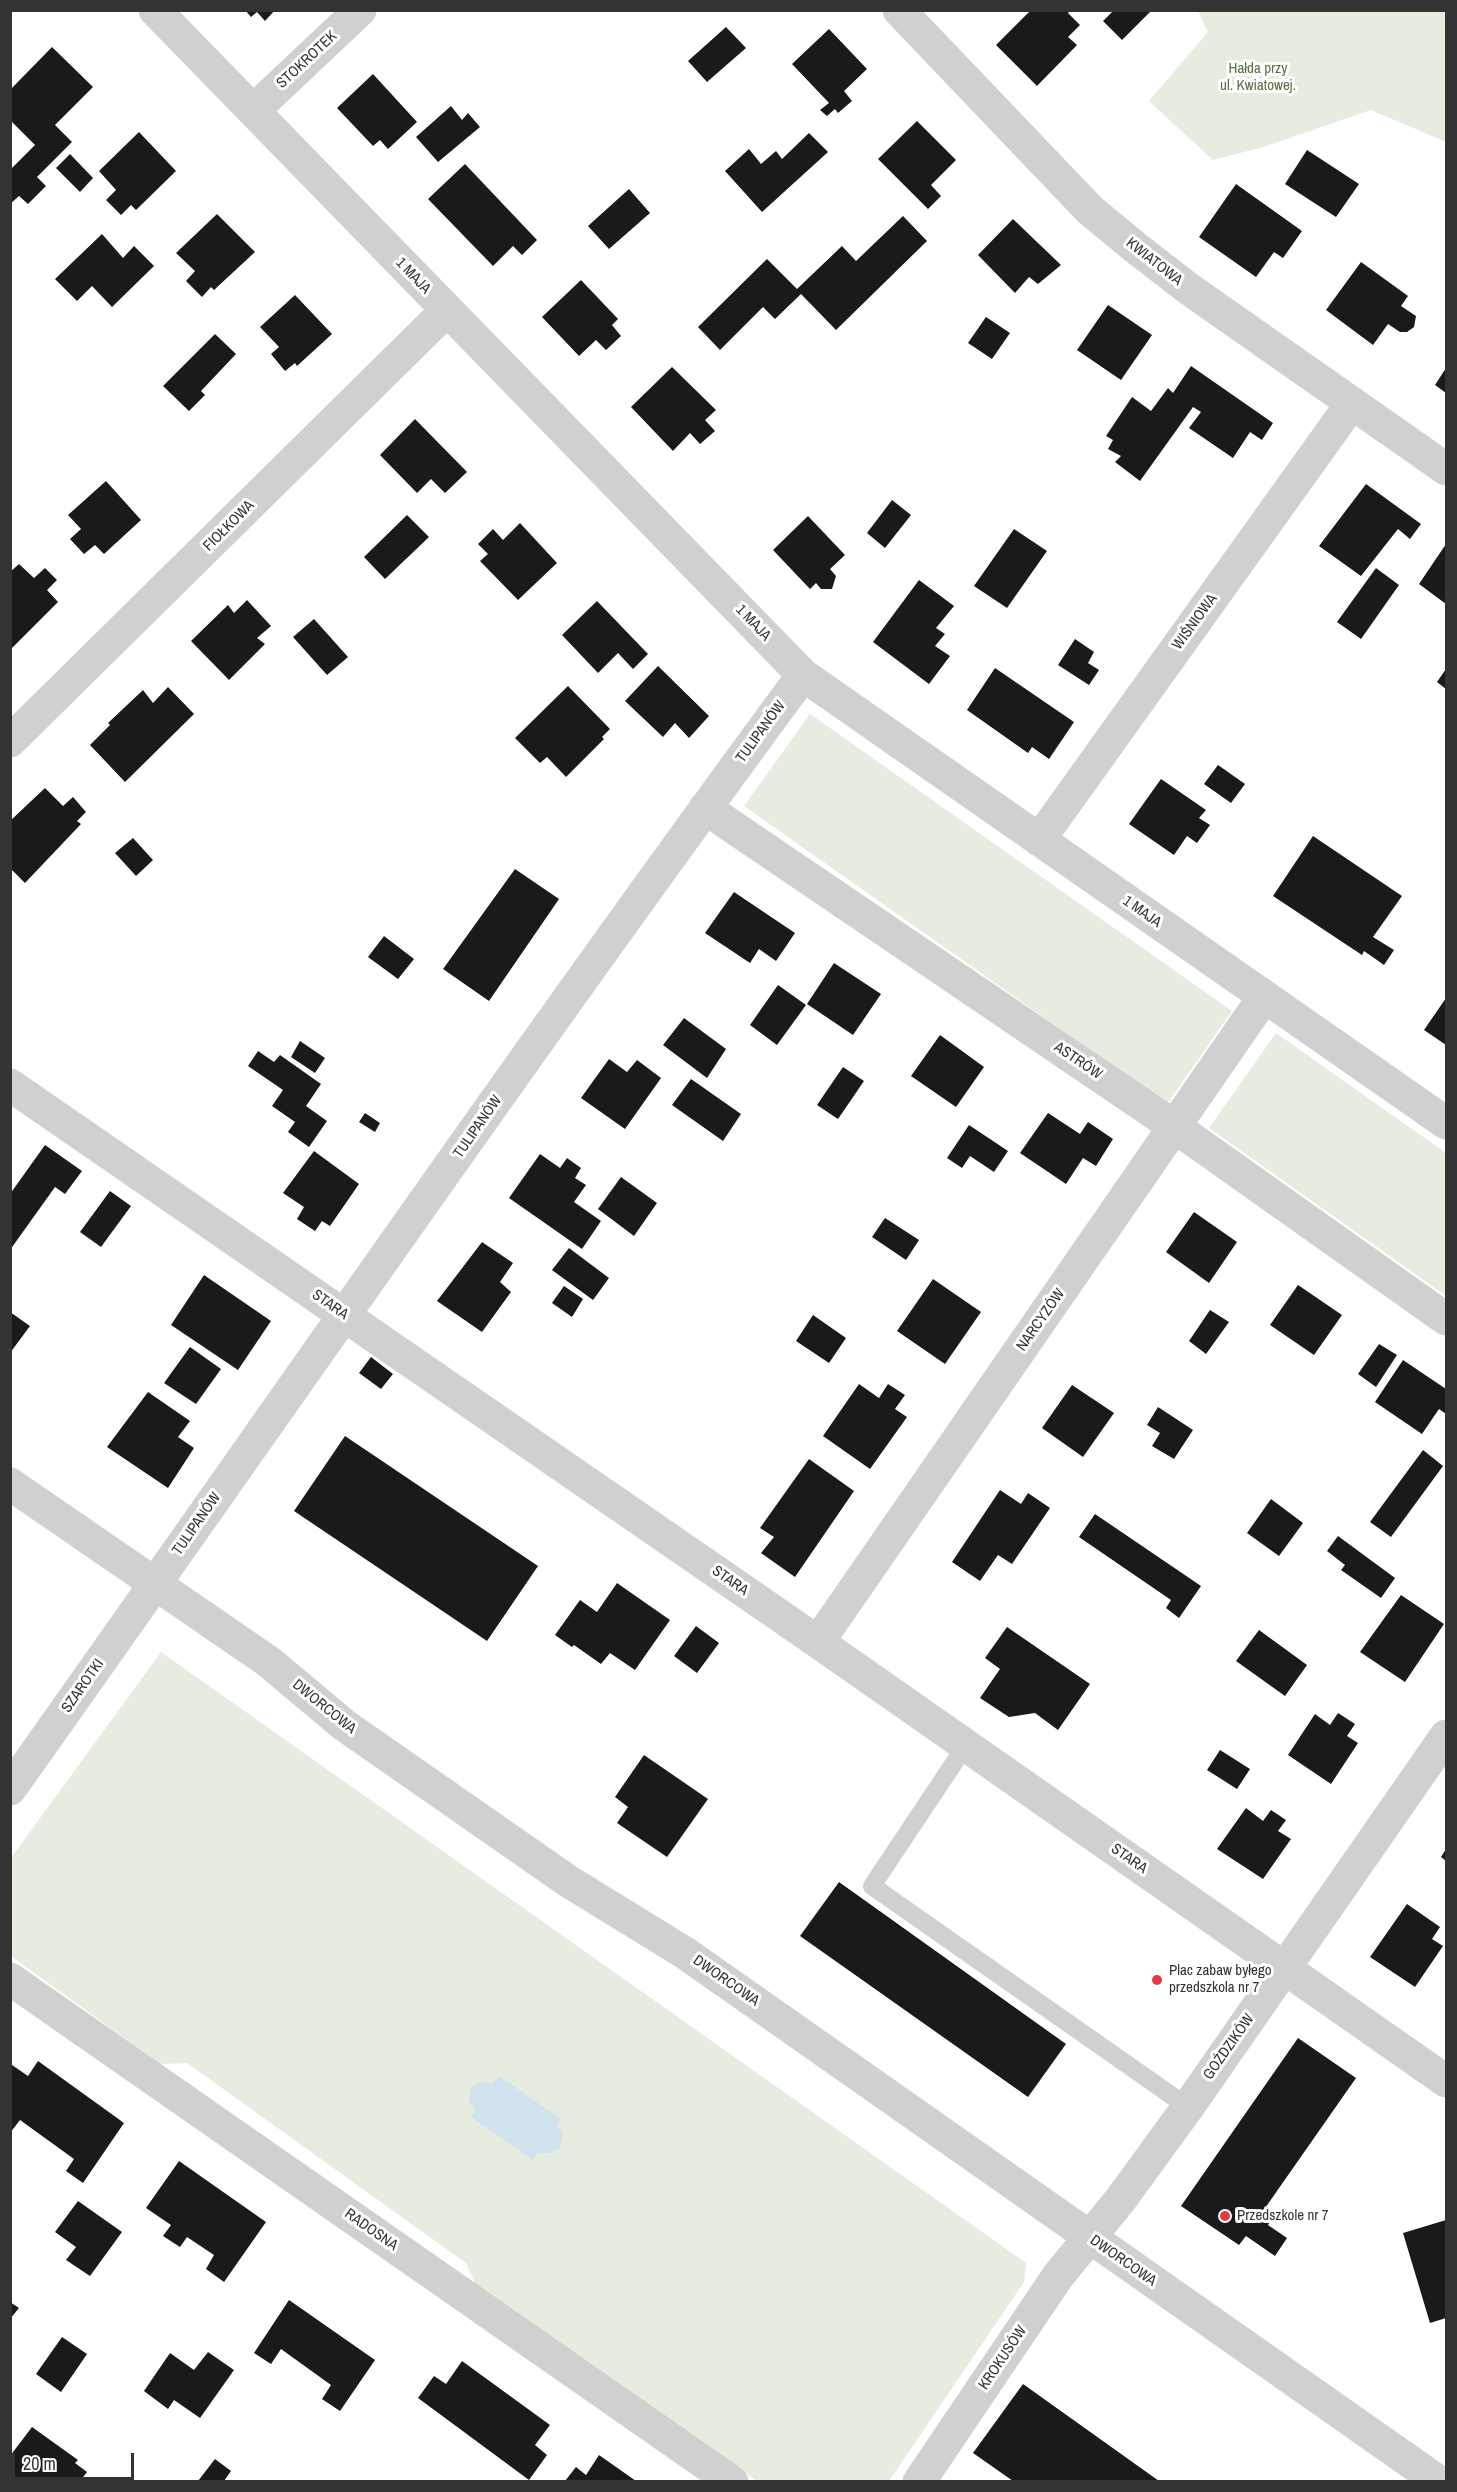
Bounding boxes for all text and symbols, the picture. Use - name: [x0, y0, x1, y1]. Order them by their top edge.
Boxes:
- street label: STOKROTEK: [273, 28, 341, 92]
- park label: Hałda przy ul. Kwiatowej.: [1220, 60, 1296, 95]
- street label: KWIATOWA: [1122, 234, 1186, 290]
- street label: 1 MAJA: [392, 254, 434, 298]
- street label: FIOŁKOWA: [200, 497, 258, 555]
- street label: WIŚNIOWA: [1169, 591, 1221, 653]
- street label: 1 MAJA: [732, 601, 774, 645]
- street label: TULIPANÓW: [732, 697, 790, 767]
- street label: 1 MAJA: [1119, 892, 1165, 932]
- street label: ASTRÓW: [1051, 1038, 1105, 1084]
- street label: TULIPANÓW: [450, 1092, 506, 1162]
- street label: NARCYZÓW: [1013, 1285, 1069, 1355]
- street label: STARA: [308, 1286, 352, 1324]
- street label: TULIPANÓW: [169, 1489, 225, 1559]
- street label: STARA: [708, 1562, 752, 1600]
- street label: SZAROTKI: [58, 1656, 108, 1716]
- street label: DWORCOWA: [289, 1676, 359, 1738]
- street label: STARA: [1107, 1840, 1151, 1878]
- street label: DWORCOWA: [689, 1952, 763, 2010]
- place label: Plac zabaw byłego przedszkola nr 7: [1169, 1962, 1272, 1997]
- marker: Plac zabaw byłego przedszkola nr 7: [1150, 1973, 1164, 1987]
- street label: GOŹDZIKÓW: [1200, 2011, 1258, 2083]
- street label: RADOSNA: [341, 2205, 401, 2255]
- place label: Przedszkole nr 7: [1237, 2207, 1329, 2225]
- marker: Przedszkole nr 7: [1218, 2209, 1232, 2223]
- street label: DWORCOWA: [1086, 2232, 1160, 2290]
- street label: KROKUSÓW: [975, 2323, 1031, 2393]
- scale bar: [15, 2441, 136, 2479]
- text: 20 m: [23, 2451, 56, 2476]

